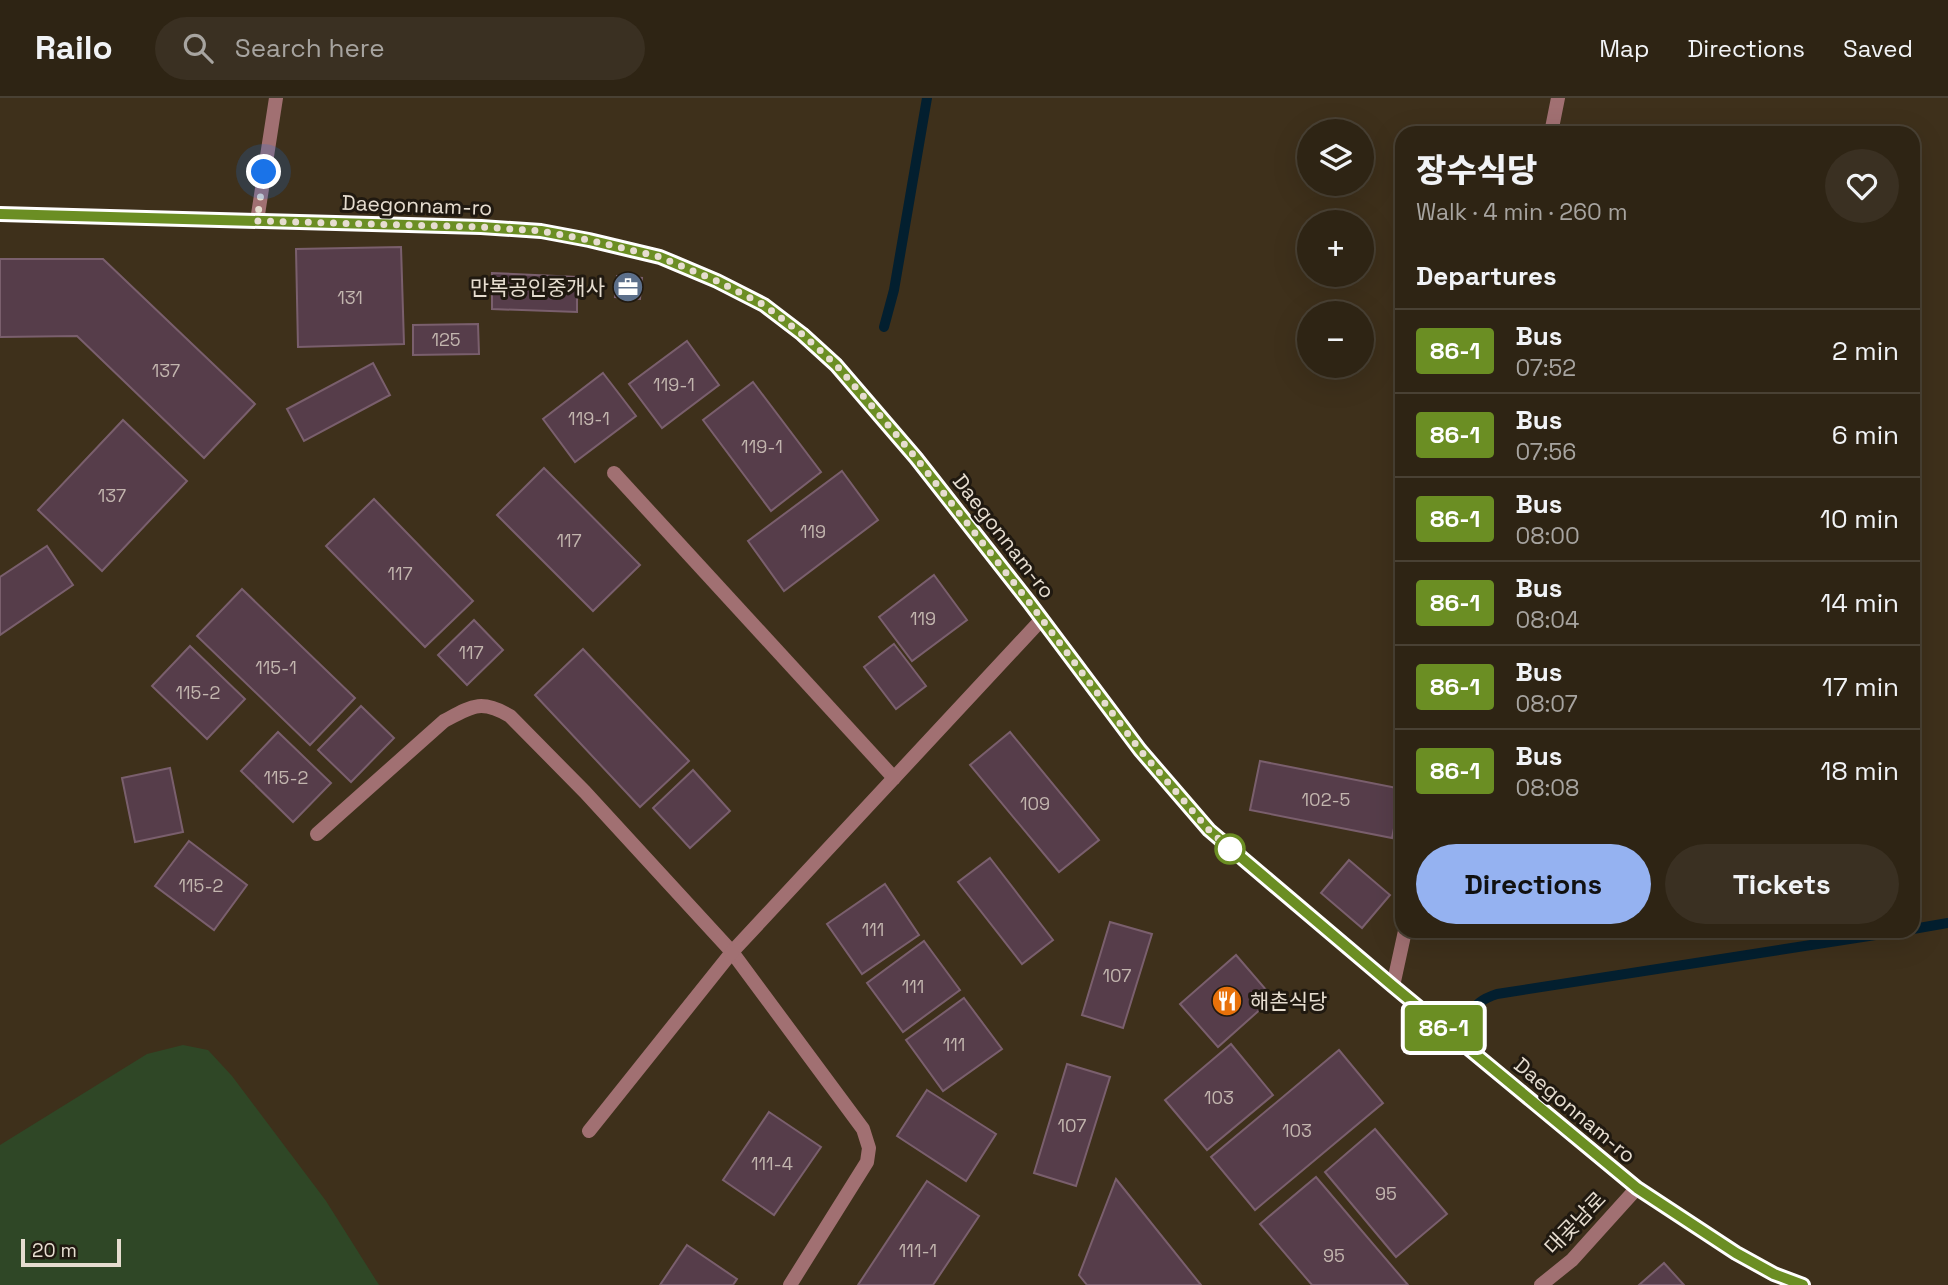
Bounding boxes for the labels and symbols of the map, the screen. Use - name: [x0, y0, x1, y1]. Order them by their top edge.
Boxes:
- your location: [246, 154, 281, 189]
- street label: Daegonnam-ro: [341, 189, 493, 221]
- office icon: 만복공인중개사: [611, 270, 645, 304]
- place label: 만복공인중개사: [470, 274, 605, 301]
- house number: 131: [337, 286, 363, 309]
- house number: 125: [431, 328, 461, 351]
- house number: 137: [152, 359, 180, 382]
- house number: 119-1: [653, 373, 695, 396]
- house number: 119-1: [568, 407, 610, 430]
- house number: 119-1: [741, 435, 783, 458]
- street label: Daegonnam-ro: [947, 468, 1061, 604]
- house number: 137: [98, 484, 126, 507]
- house number: 119: [800, 520, 826, 543]
- house number: 117: [556, 529, 582, 552]
- house number: 117: [387, 562, 413, 585]
- house number: 119: [910, 607, 936, 630]
- house number: 117: [458, 641, 484, 664]
- house number: 115-1: [255, 656, 297, 679]
- house number: 115-2: [176, 681, 220, 704]
- house number: 115-2: [264, 766, 308, 789]
- house number: 102-5: [1302, 788, 1350, 811]
- house number: 109: [1020, 792, 1050, 815]
- unlabelled marker: [1215, 834, 1245, 864]
- house number: 115-2: [179, 874, 223, 897]
- house number: 111: [862, 918, 884, 941]
- house number: 107: [1103, 964, 1131, 987]
- house number: 111: [902, 975, 924, 998]
- restaurant icon: 해촌식당: [1210, 984, 1244, 1018]
- place label: 해촌식당: [1250, 988, 1327, 1015]
- line badge: 86-1: [1395, 1005, 1493, 1051]
- house number: 111: [943, 1033, 965, 1056]
- street label: Daegonnam-ro: [1509, 1051, 1641, 1169]
- house number: 103: [1204, 1086, 1234, 1109]
- house number: 107: [1058, 1114, 1086, 1137]
- house number: 103: [1282, 1119, 1312, 1142]
- house number: 111-4: [751, 1152, 793, 1175]
- house number: 95: [1375, 1182, 1397, 1205]
- street label: 대곶남로: [1538, 1186, 1612, 1260]
- scale bar: [21, 1236, 121, 1268]
- house number: 111-1: [899, 1239, 937, 1262]
- house number: 95: [1323, 1244, 1345, 1267]

